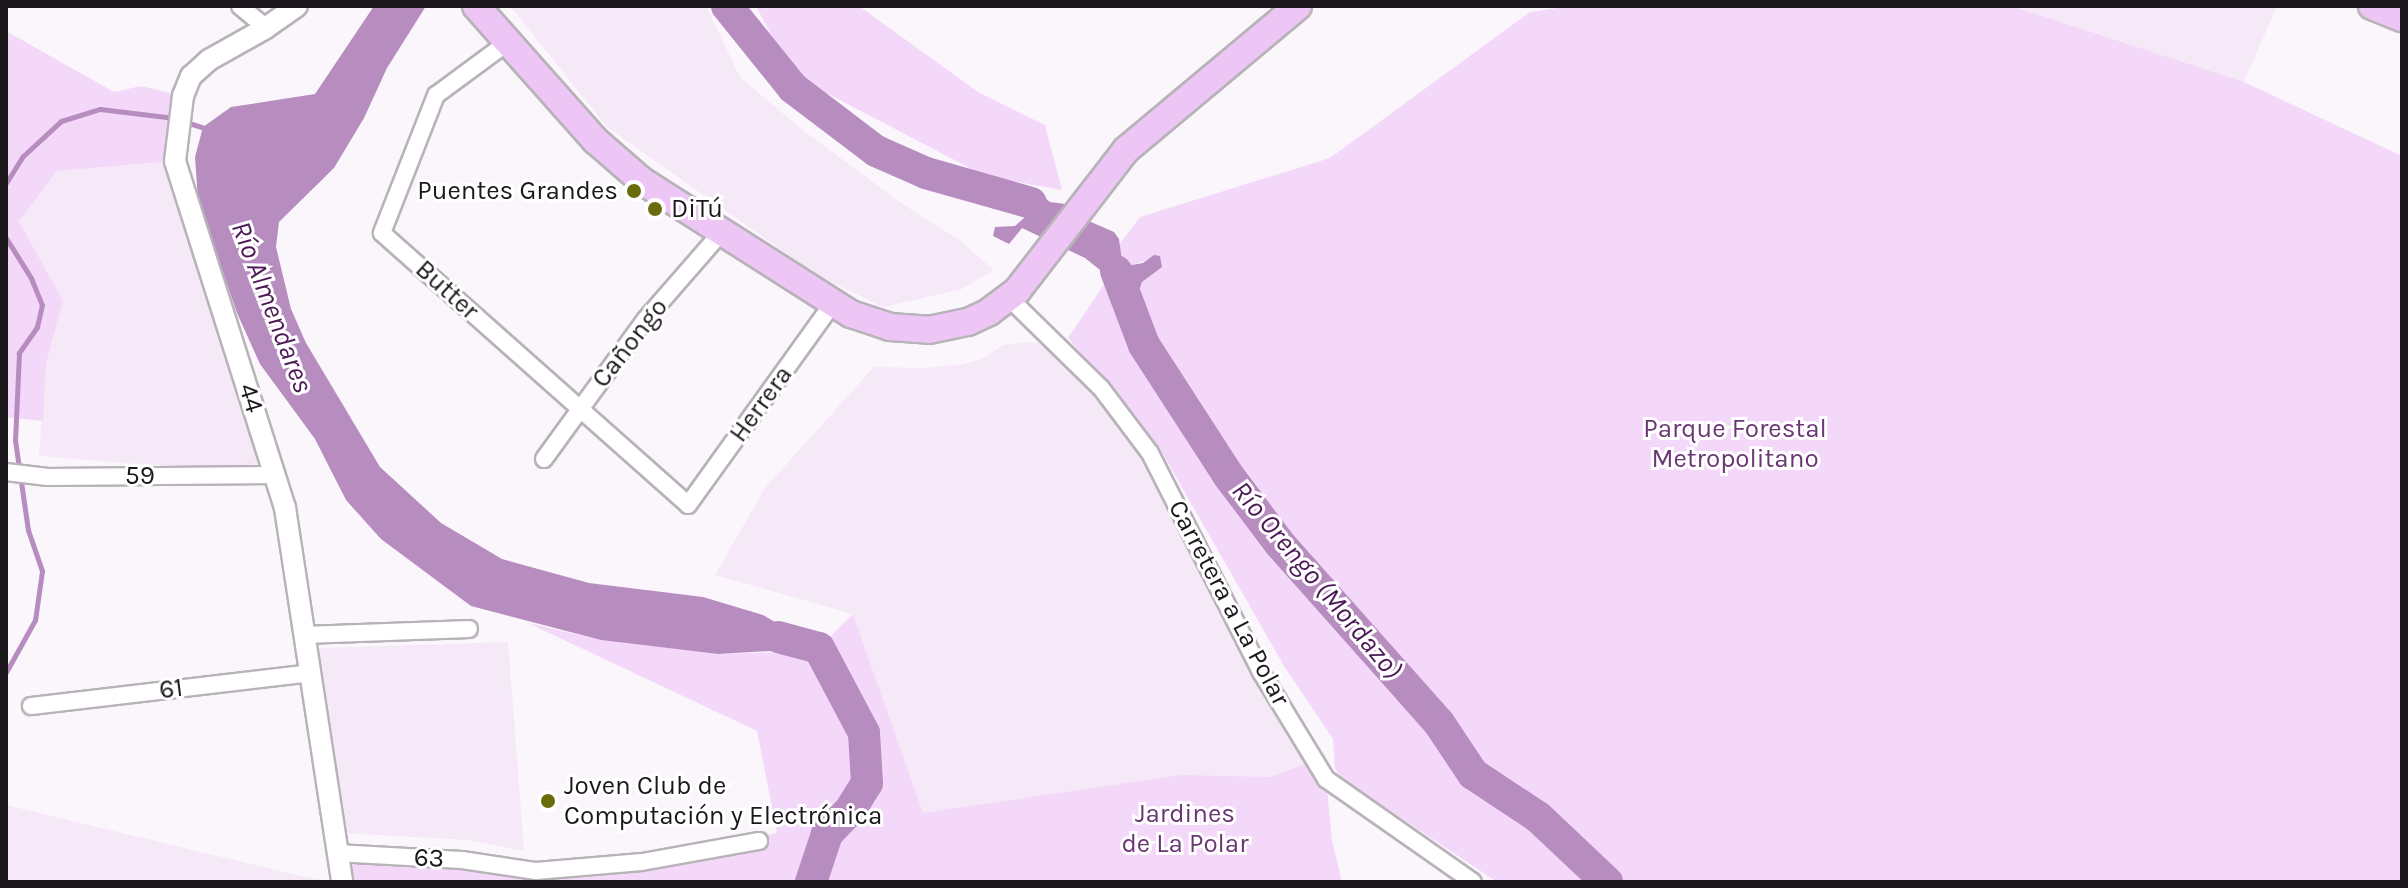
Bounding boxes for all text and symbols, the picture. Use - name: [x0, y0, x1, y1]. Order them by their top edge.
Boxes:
- place label: Puentes Grandes: [417, 175, 618, 207]
- marker: Puentes Grandes: [625, 182, 643, 200]
- place label: DiTú: [671, 193, 723, 225]
- marker: DiTú: [646, 200, 664, 218]
- water label: Río Almendares: [224, 217, 320, 397]
- street label: Butter: [409, 254, 485, 326]
- street label: Cañongo: [585, 292, 675, 394]
- street label: Herrera: [723, 360, 799, 448]
- street label: 44: [232, 380, 270, 416]
- park label: Parque Forestal Metropolitano: [1643, 413, 1827, 474]
- street label: 59: [125, 460, 155, 492]
- water label: Río Orengo (Mordazo): [1224, 474, 1410, 686]
- street label: Carretera a La Polar: [1162, 495, 1296, 711]
- street label: 61: [157, 672, 185, 706]
- place label: Joven Club de Computación y Electrónica: [564, 770, 882, 832]
- marker: Joven Club de Computación y Electrónica: [539, 792, 557, 810]
- park label: Jardines de La Polar: [1121, 798, 1249, 860]
- street label: 63: [413, 842, 445, 874]

